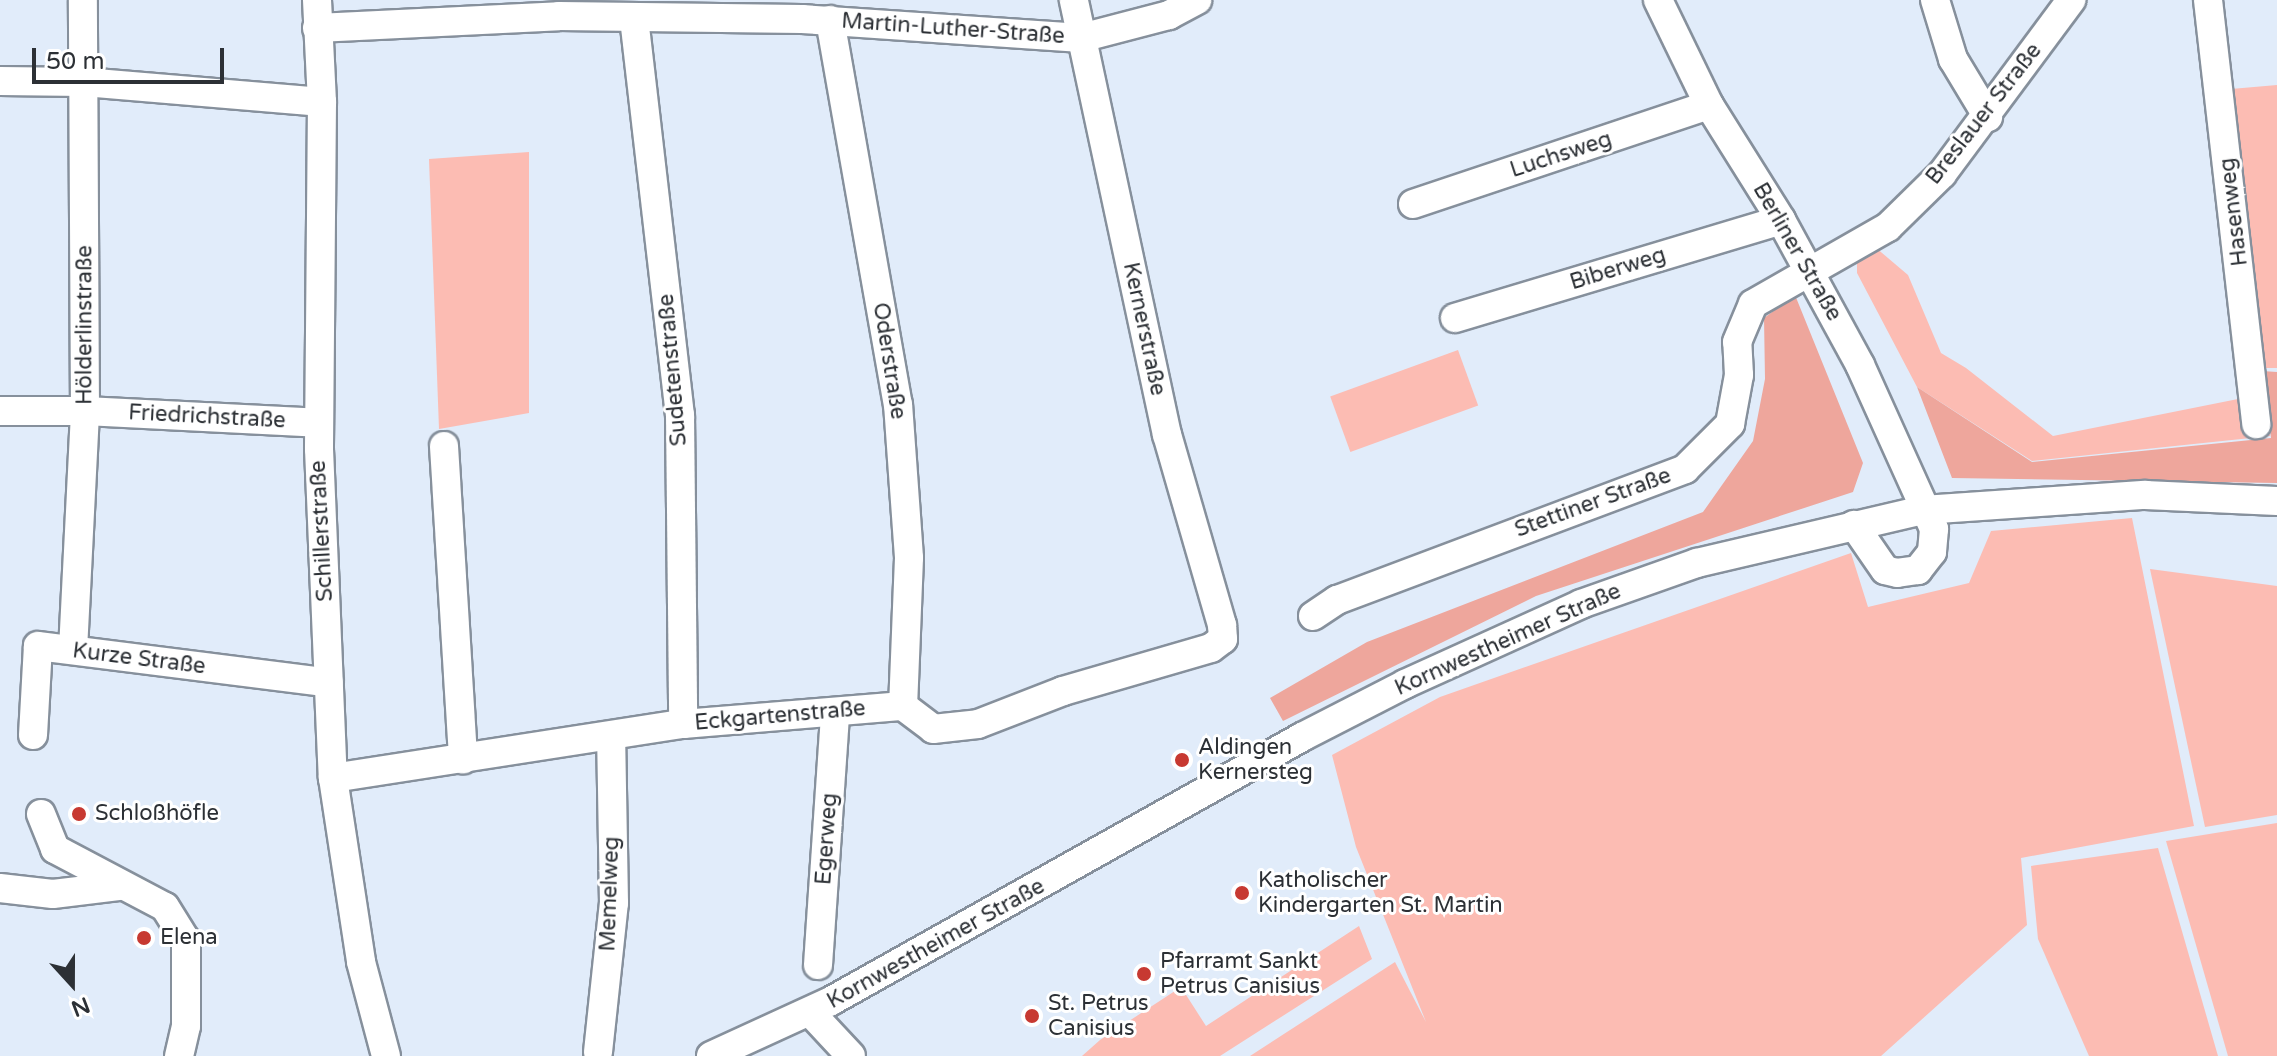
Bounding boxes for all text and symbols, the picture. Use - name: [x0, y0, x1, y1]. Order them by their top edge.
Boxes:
- street label: Martin-Luther-Straße: [841, 8, 1065, 50]
- scale bar: [36, 32, 228, 82]
- street label: Breslauer Straße: [1921, 38, 2047, 190]
- text: 50 m: [46, 47, 104, 76]
- street label: Luchsweg: [1507, 126, 1615, 184]
- street label: Hasenweg: [2214, 156, 2254, 268]
- street label: Berliner Straße: [1747, 178, 1847, 326]
- street label: Biberweg: [1567, 242, 1669, 296]
- street label: Hölderlinstraße: [72, 245, 98, 405]
- street label: Kernerstraße: [1117, 260, 1171, 398]
- street label: Sudetenstraße: [653, 293, 693, 447]
- street label: Oderstraße: [867, 301, 911, 421]
- street label: Friedrichstraße: [128, 400, 286, 434]
- street label: Schillerstraße: [305, 460, 339, 602]
- street label: Stettiner Straße: [1511, 463, 1675, 543]
- street label: Kornwestheimer Straße: [1391, 578, 1625, 702]
- street label: Kurze Straße: [71, 638, 207, 680]
- street label: Eckgartenstraße: [693, 695, 867, 737]
- place label: Aldingen Kernersteg: [1198, 734, 1313, 786]
- marker: Aldingen Kernersteg: [1173, 751, 1191, 769]
- street label: Egerweg: [811, 792, 843, 886]
- place label: Schloßhöfle: [95, 801, 219, 827]
- marker: Schloßhöfle: [70, 805, 88, 823]
- street label: Memelweg: [595, 836, 625, 952]
- place label: Katholischer Kindergarten St. Martin: [1258, 867, 1503, 918]
- street label: Kornwestheimer Straße: [823, 873, 1049, 1015]
- marker: Katholischer Kindergarten St. Martin: [1233, 884, 1251, 902]
- place label: Elena: [160, 925, 218, 951]
- marker: Elena: [135, 929, 153, 947]
- north arrow: [32, 944, 112, 1024]
- place label: Pfarramt Sankt Petrus Canisius: [1160, 948, 1320, 1000]
- marker: Pfarramt Sankt Petrus Canisius: [1135, 965, 1153, 983]
- place label: St. Petrus Canisius: [1048, 990, 1149, 1042]
- text: N: [68, 991, 94, 1022]
- marker: St. Petrus Canisius: [1023, 1007, 1041, 1025]

